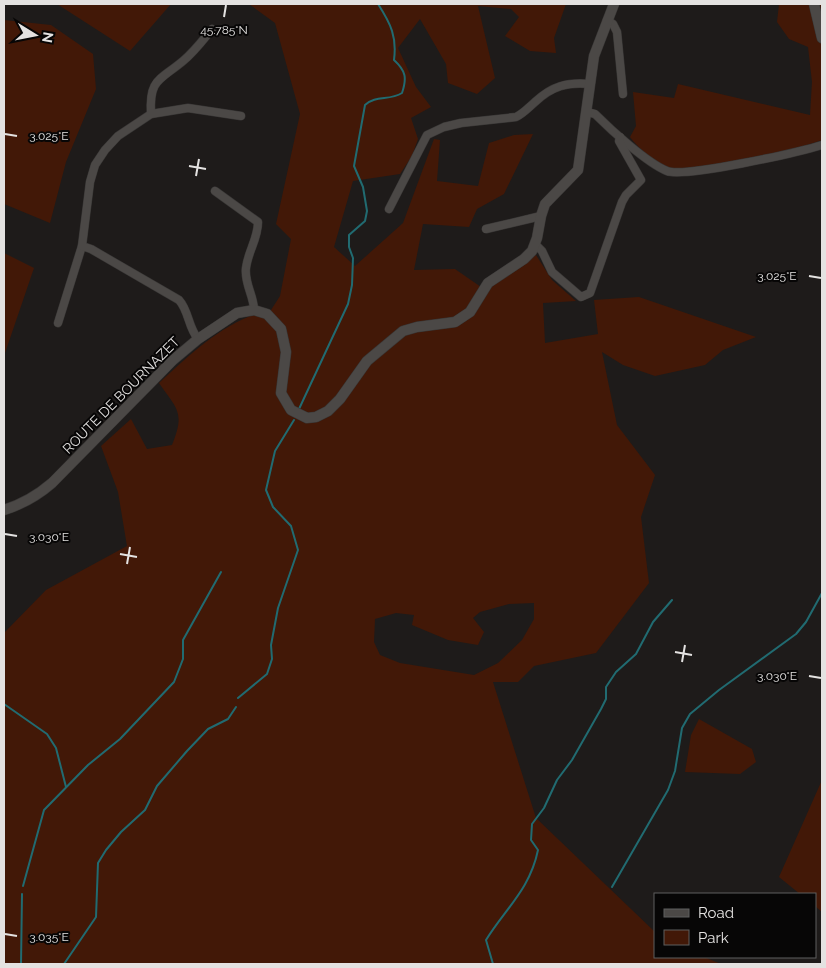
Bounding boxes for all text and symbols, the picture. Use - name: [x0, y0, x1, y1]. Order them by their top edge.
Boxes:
- north arrow: [10, 10, 60, 60]
- text: 45.785°N: [200, 23, 248, 37]
- text: N: [39, 31, 57, 44]
- text: 3.025°E: [29, 129, 69, 143]
- text: 3.025°E: [757, 269, 797, 283]
- street label: ROUTE DE BOURNAZET: [59, 333, 183, 457]
- text: 3.030°E: [29, 530, 69, 544]
- text: 3.030°E: [757, 669, 797, 683]
- legend: [654, 893, 816, 958]
- text: Road: [698, 904, 734, 922]
- text: Park: [698, 929, 729, 947]
- text: 3.035°E: [29, 930, 69, 944]

